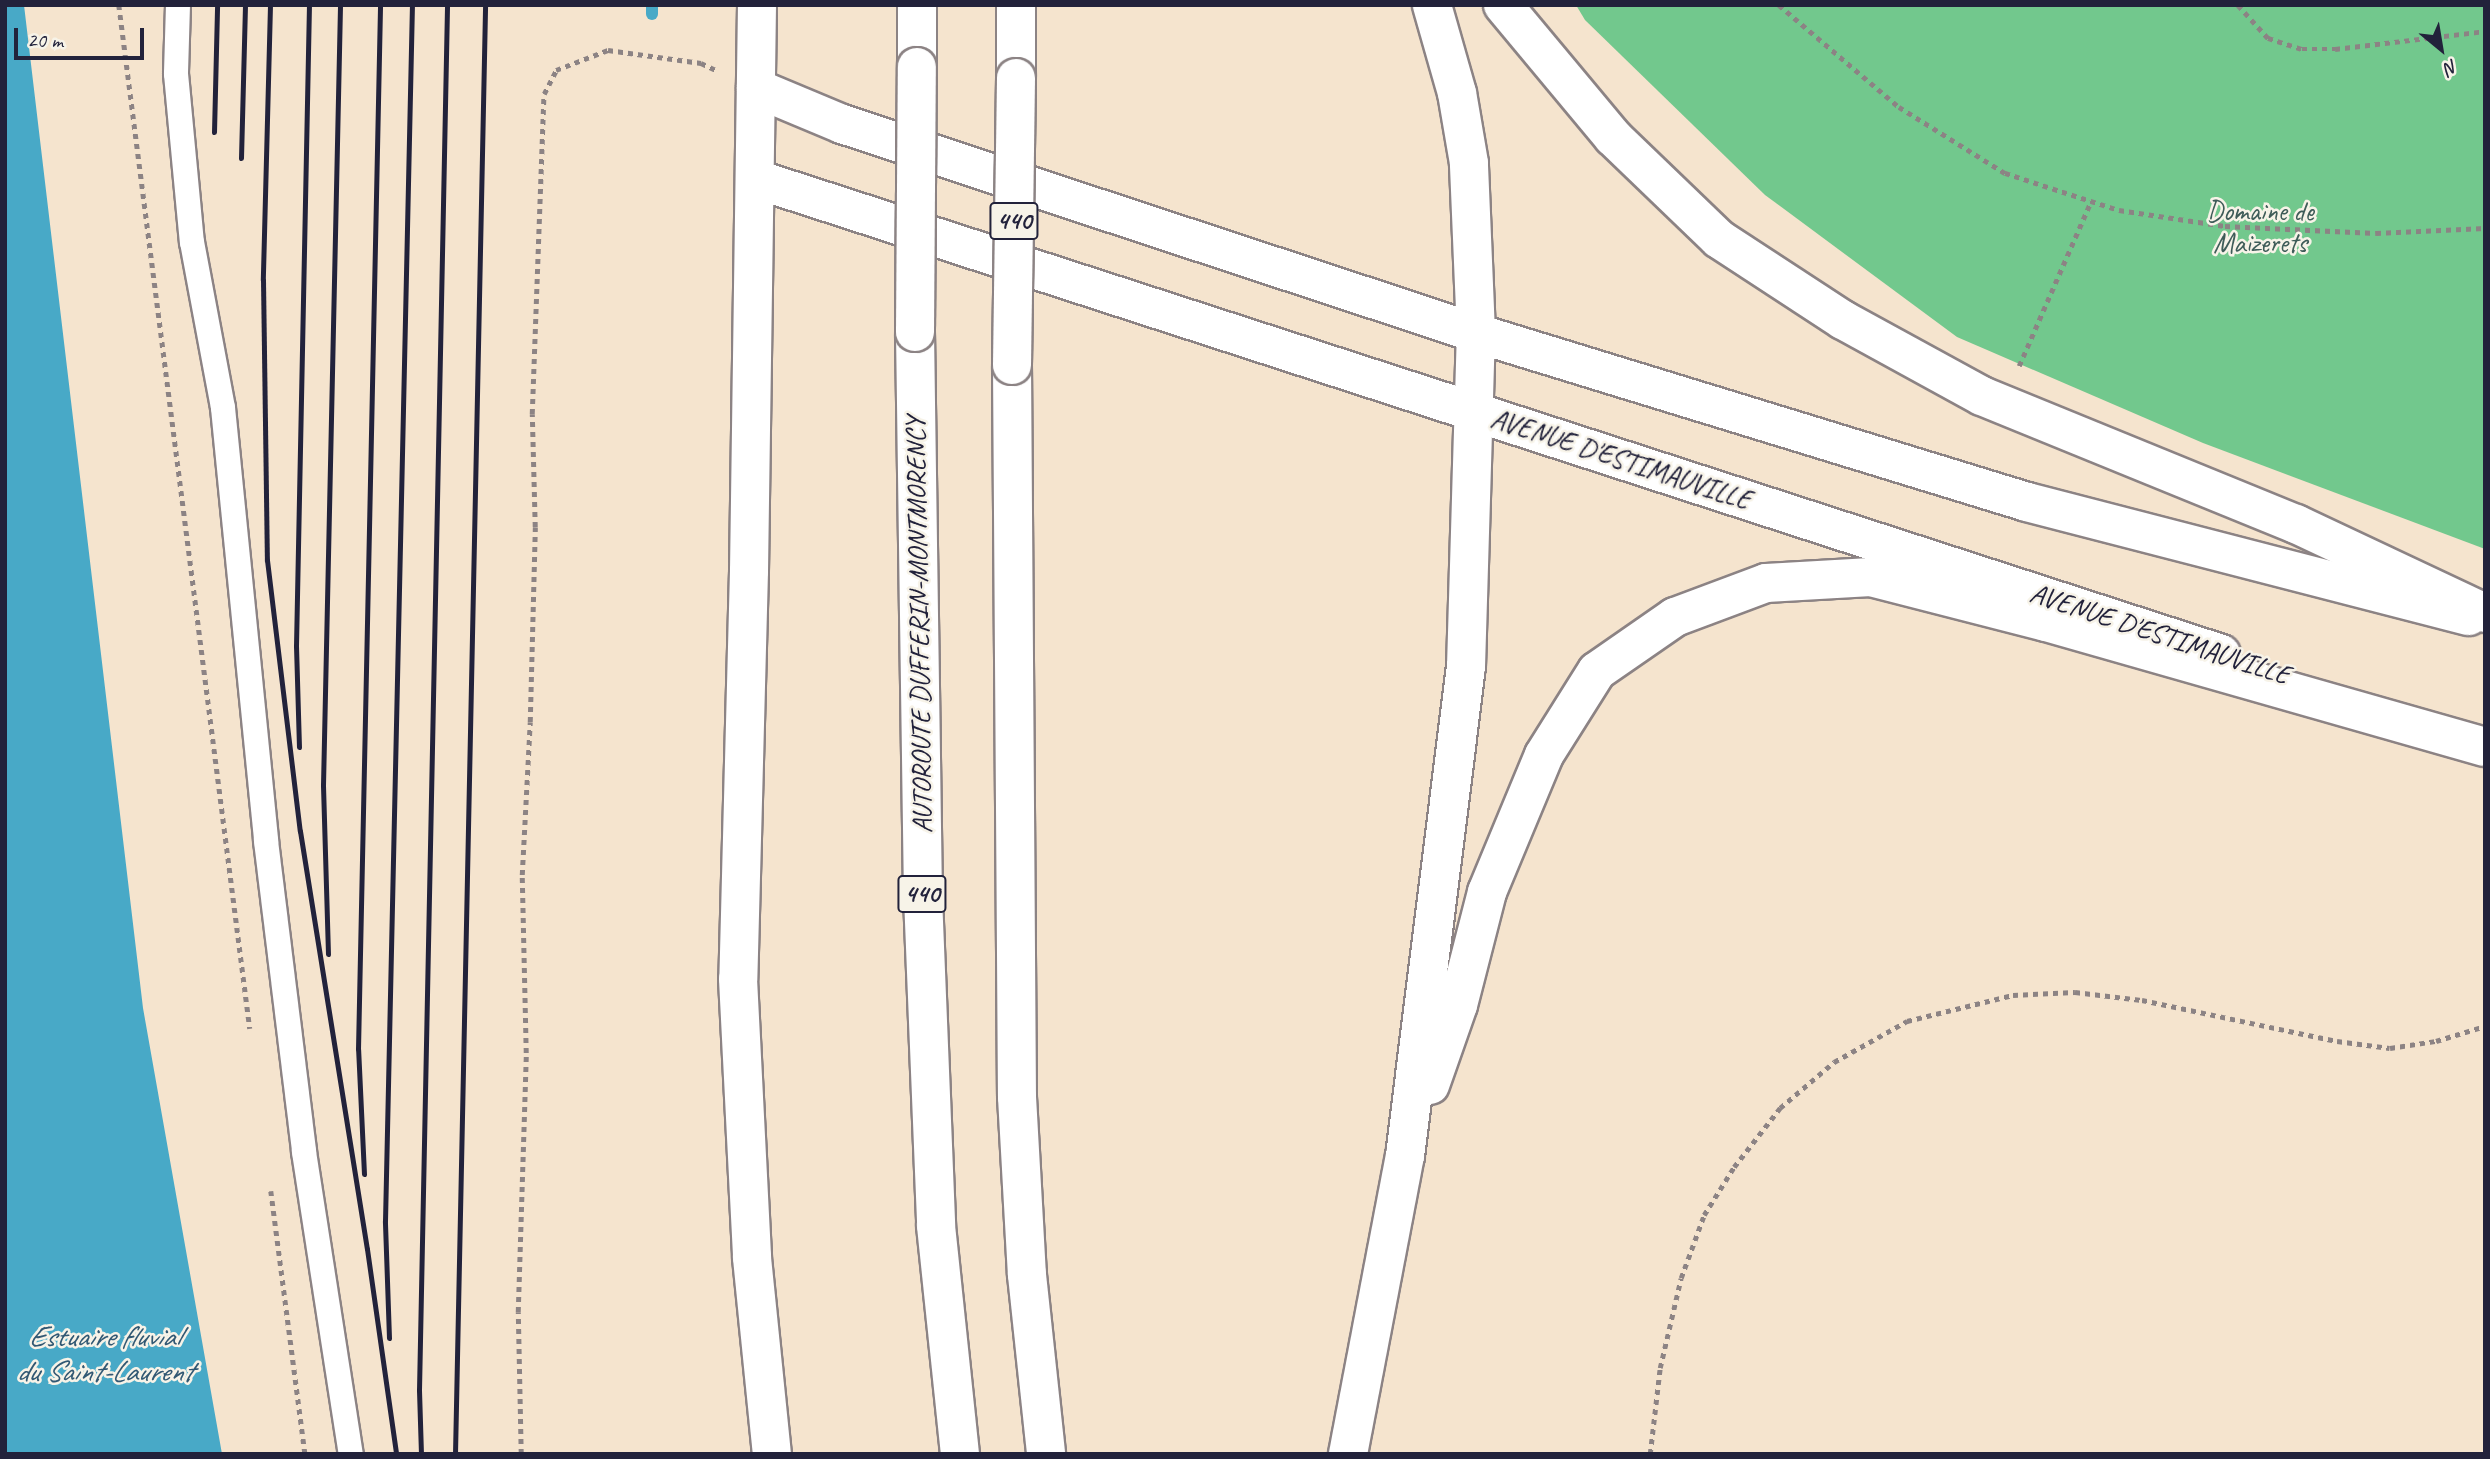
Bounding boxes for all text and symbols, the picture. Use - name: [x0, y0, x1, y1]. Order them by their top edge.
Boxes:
- scale bar: [18, 14, 147, 58]
- north arrow: [2406, 14, 2476, 84]
- text: 20 m: [27, 27, 63, 53]
- text: N: [2440, 54, 2463, 81]
- park label: Domaine de Maizerets: [2206, 194, 2314, 260]
- road number: 440: [988, 198, 1040, 244]
- street label: AVENUE D'ESTIMAUVILLE: [1487, 401, 1755, 517]
- street label: AUTOROUTE DUFFERIN-MONTMORENCY: [899, 416, 939, 834]
- street label: AVENUE D'ESTIMAUVILLE: [2026, 576, 2294, 692]
- road number: 440: [896, 872, 948, 916]
- water label: Estuaire fluvial du Saint-Laurent: [15, 1318, 193, 1388]

